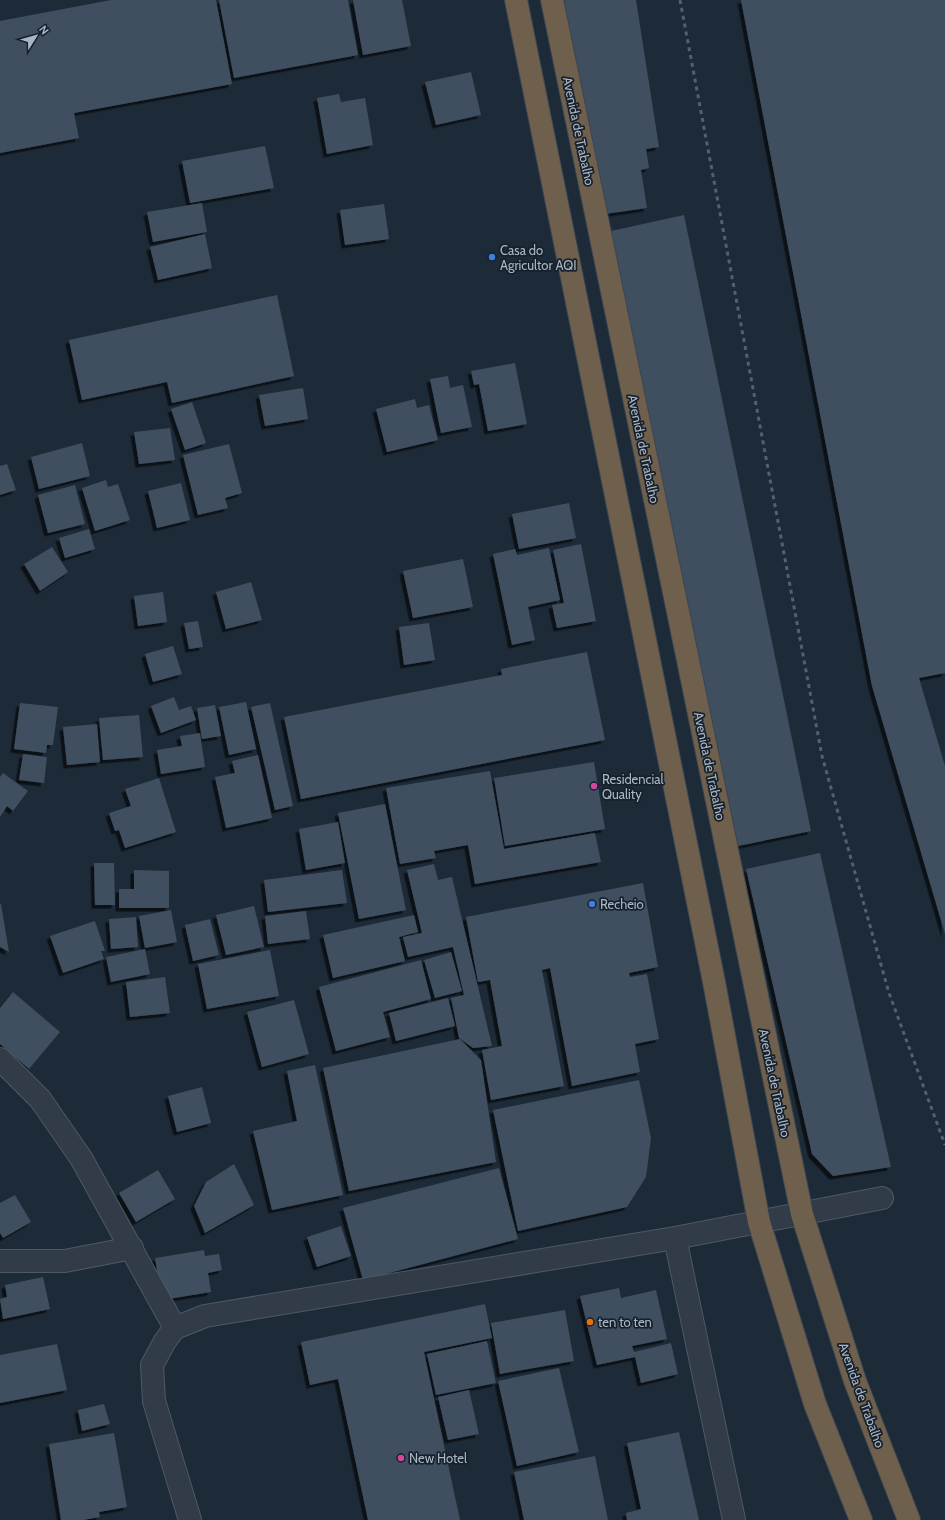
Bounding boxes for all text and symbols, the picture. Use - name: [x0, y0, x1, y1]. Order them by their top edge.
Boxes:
- north arrow: [16, 16, 56, 56]
- text: N: [36, 23, 52, 37]
- street label: Avenida de Trabalho: [560, 75, 598, 187]
- place label: Casa do Agricultor AQI: [500, 242, 577, 273]
- marker: Casa do Agricultor AQI: [487, 252, 497, 262]
- street label: Avenida de Trabalho: [625, 393, 663, 505]
- street label: Avenida de Trabalho: [691, 710, 729, 822]
- place label: Residencial Quality: [602, 771, 664, 802]
- marker: Residencial Quality: [589, 781, 599, 791]
- place label: Recheio: [600, 896, 644, 912]
- marker: Recheio: [587, 899, 597, 909]
- street label: Avenida de Trabalho: [756, 1027, 794, 1139]
- place label: ten to ten: [598, 1314, 652, 1330]
- marker: ten to ten: [585, 1317, 595, 1327]
- street label: Avenida de Trabalho: [836, 1340, 888, 1450]
- place label: New Hotel: [409, 1450, 467, 1466]
- marker: New Hotel: [396, 1453, 406, 1463]

